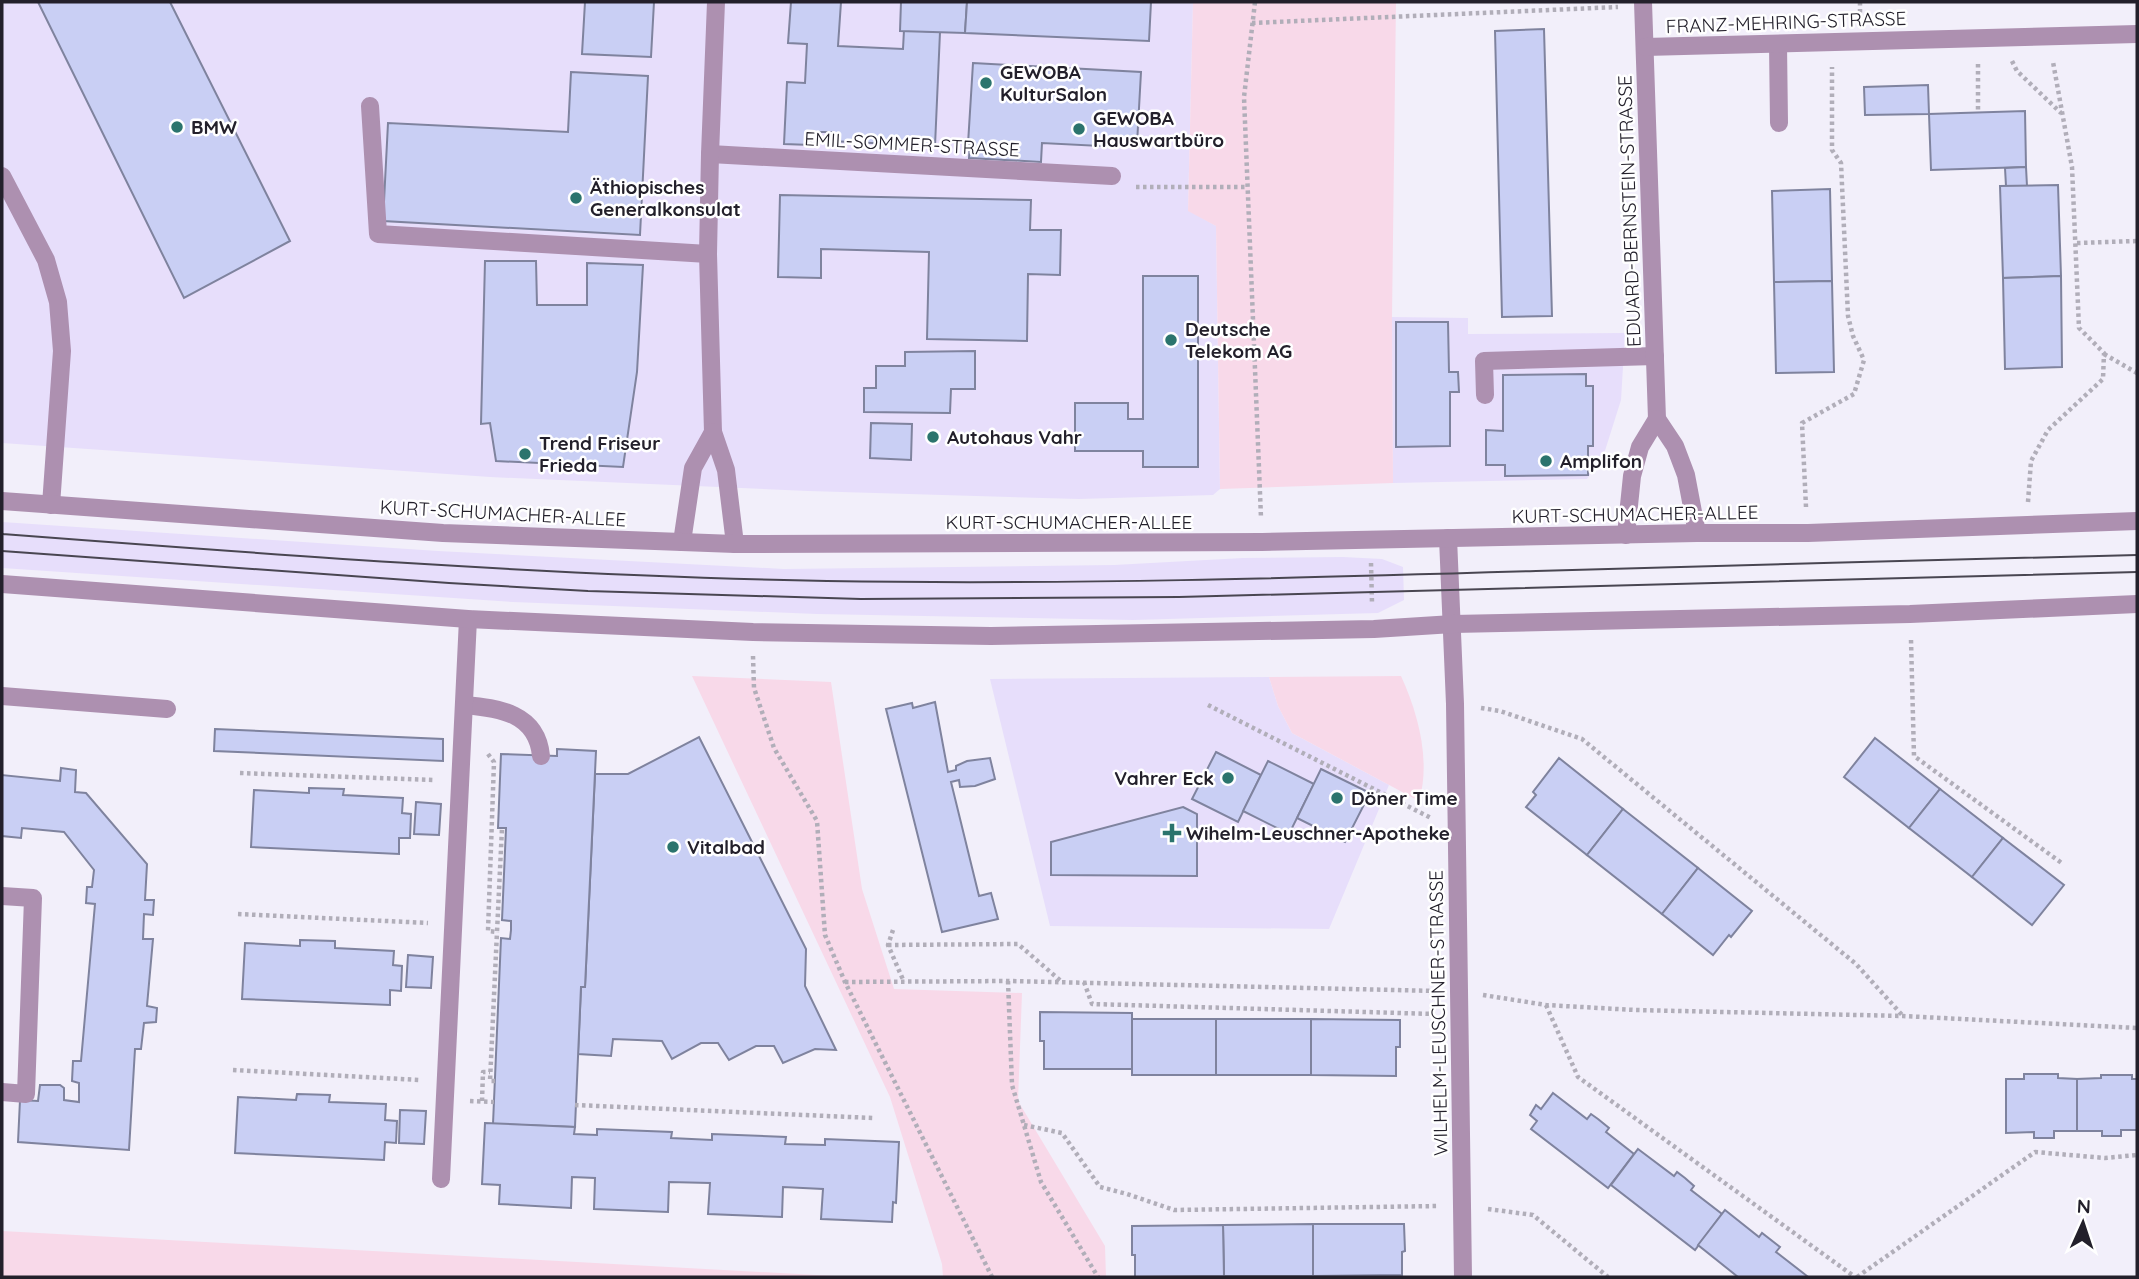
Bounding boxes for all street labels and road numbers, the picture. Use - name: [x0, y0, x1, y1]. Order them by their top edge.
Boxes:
- street label: FRANZ-MEHRING-STRASSE: [1665, 6, 1907, 38]
- street label: EDUARD-BERNSTEIN-STRASSE: [1612, 75, 1646, 347]
- street label: EMIL-SOMMER-STRASSE: [804, 126, 1020, 162]
- street label: KURT-SCHUMACHER-ALLEE: [379, 495, 627, 531]
- street label: KURT-SCHUMACHER-ALLEE: [1511, 500, 1759, 528]
- street label: KURT-SCHUMACHER-ALLEE: [946, 510, 1192, 534]
- street label: WILHELM-LEUSCHNER-STRASSE: [1424, 870, 1452, 1156]

